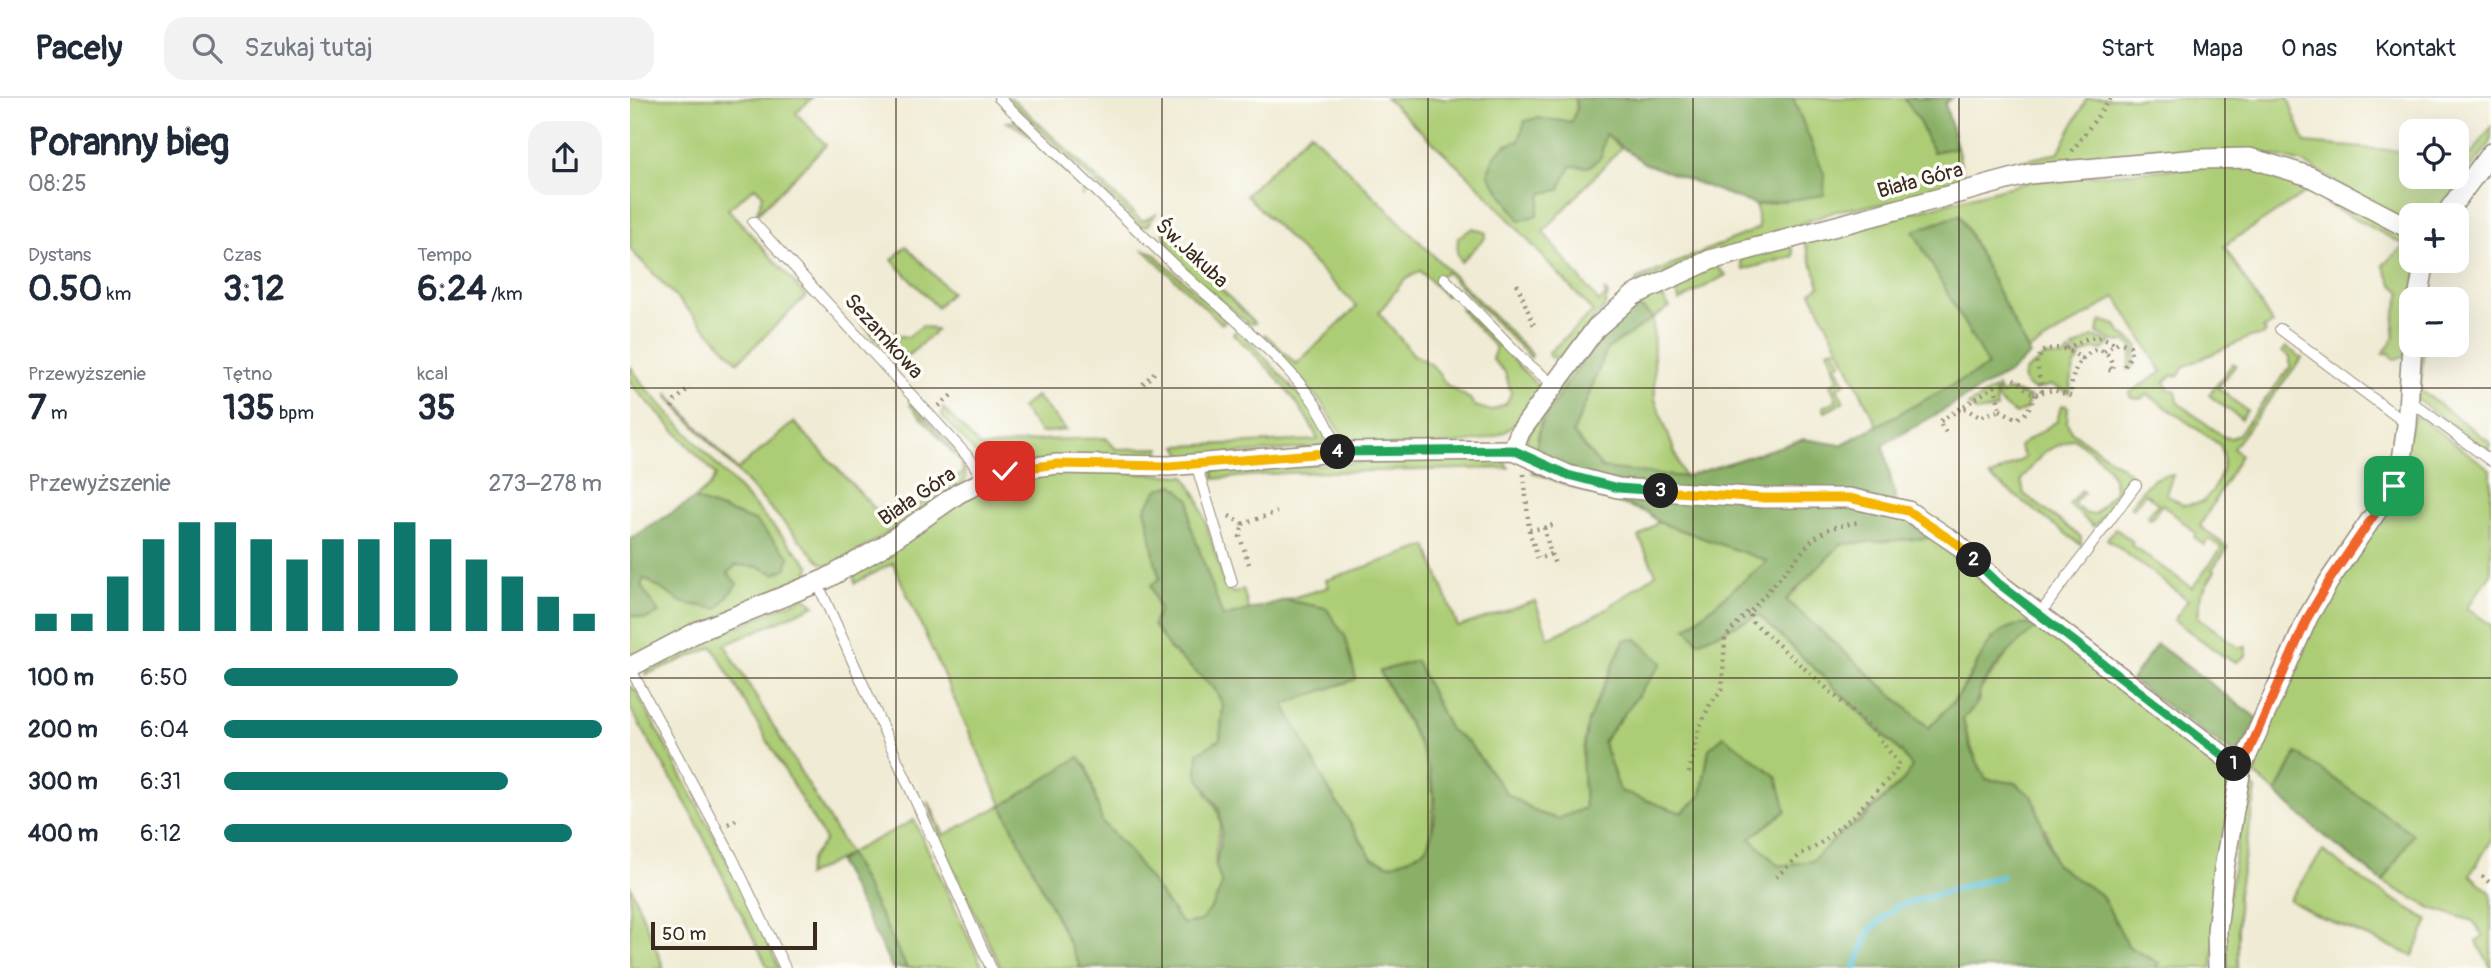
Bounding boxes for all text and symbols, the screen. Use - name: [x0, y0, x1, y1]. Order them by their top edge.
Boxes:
- search box: [164, 17, 654, 80]
- text: Pacely: [35, 28, 122, 69]
- icon: search: [188, 29, 226, 67]
- text: Szukaj tutaj: [244, 32, 373, 64]
- text: Start: [2101, 34, 2154, 63]
- text: Mapa: [2192, 34, 2243, 63]
- text: O nas: [2281, 34, 2337, 63]
- text: Kontakt: [2375, 34, 2456, 63]
- text: Poranny bieg: [28, 119, 229, 167]
- map controls: [2399, 119, 2469, 357]
- button: locate: [2399, 119, 2469, 189]
- button: share: [528, 121, 602, 195]
- street label: Biała Góra: [1874, 156, 1966, 205]
- text: 08:25: [28, 169, 87, 198]
- button: +: [2399, 203, 2469, 273]
- street label: Św.Jakuba: [1149, 213, 1234, 294]
- text: Dystans: [28, 243, 91, 267]
- text: Czas: [223, 243, 262, 267]
- text: Tempo: [417, 243, 472, 267]
- text: 0.50: [28, 267, 102, 311]
- text: 3:12: [223, 267, 285, 311]
- text: 6:24: [417, 267, 487, 311]
- text: km: [102, 282, 131, 306]
- text: /km: [487, 282, 523, 306]
- button: −: [2399, 287, 2469, 357]
- street label: Sezamkowa: [838, 288, 929, 385]
- text: Przewyższenie: [28, 362, 146, 386]
- text: Tętno: [223, 362, 272, 386]
- text: kcal: [417, 362, 448, 386]
- text: 7: [28, 386, 47, 430]
- text: 135: [223, 386, 275, 430]
- text: 35: [417, 386, 456, 430]
- text: m: [47, 401, 68, 425]
- text: bpm: [275, 401, 314, 425]
- pin: 4: [1320, 434, 1356, 470]
- text: 4: [1332, 439, 1343, 463]
- pin: [975, 441, 1035, 501]
- icon: check: [986, 452, 1024, 490]
- pin: [2364, 456, 2424, 516]
- street label: Biała Góra: [873, 461, 961, 532]
- icon: arrive: [2375, 467, 2413, 505]
- text: Przewyższenie: [28, 469, 171, 498]
- text: 273–278 m: [489, 469, 602, 498]
- pin: 3: [1644, 474, 1678, 508]
- text: 3: [1655, 478, 1666, 502]
- pin: 2: [1956, 542, 1992, 578]
- text: 2: [1968, 547, 1979, 571]
- text: 100 m: [28, 663, 94, 692]
- text: 6:50: [140, 663, 188, 692]
- text: 200 m: [28, 715, 98, 744]
- text: 6:04: [140, 715, 189, 744]
- pin: 1: [2216, 746, 2252, 782]
- text: 1: [2230, 751, 2237, 775]
- text: 300 m: [28, 767, 98, 796]
- text: 6:31: [140, 767, 181, 796]
- text: 400 m: [28, 819, 98, 848]
- text: 6:12: [140, 819, 181, 848]
- scale bar: [651, 919, 817, 951]
- text: 50 m: [662, 922, 706, 946]

